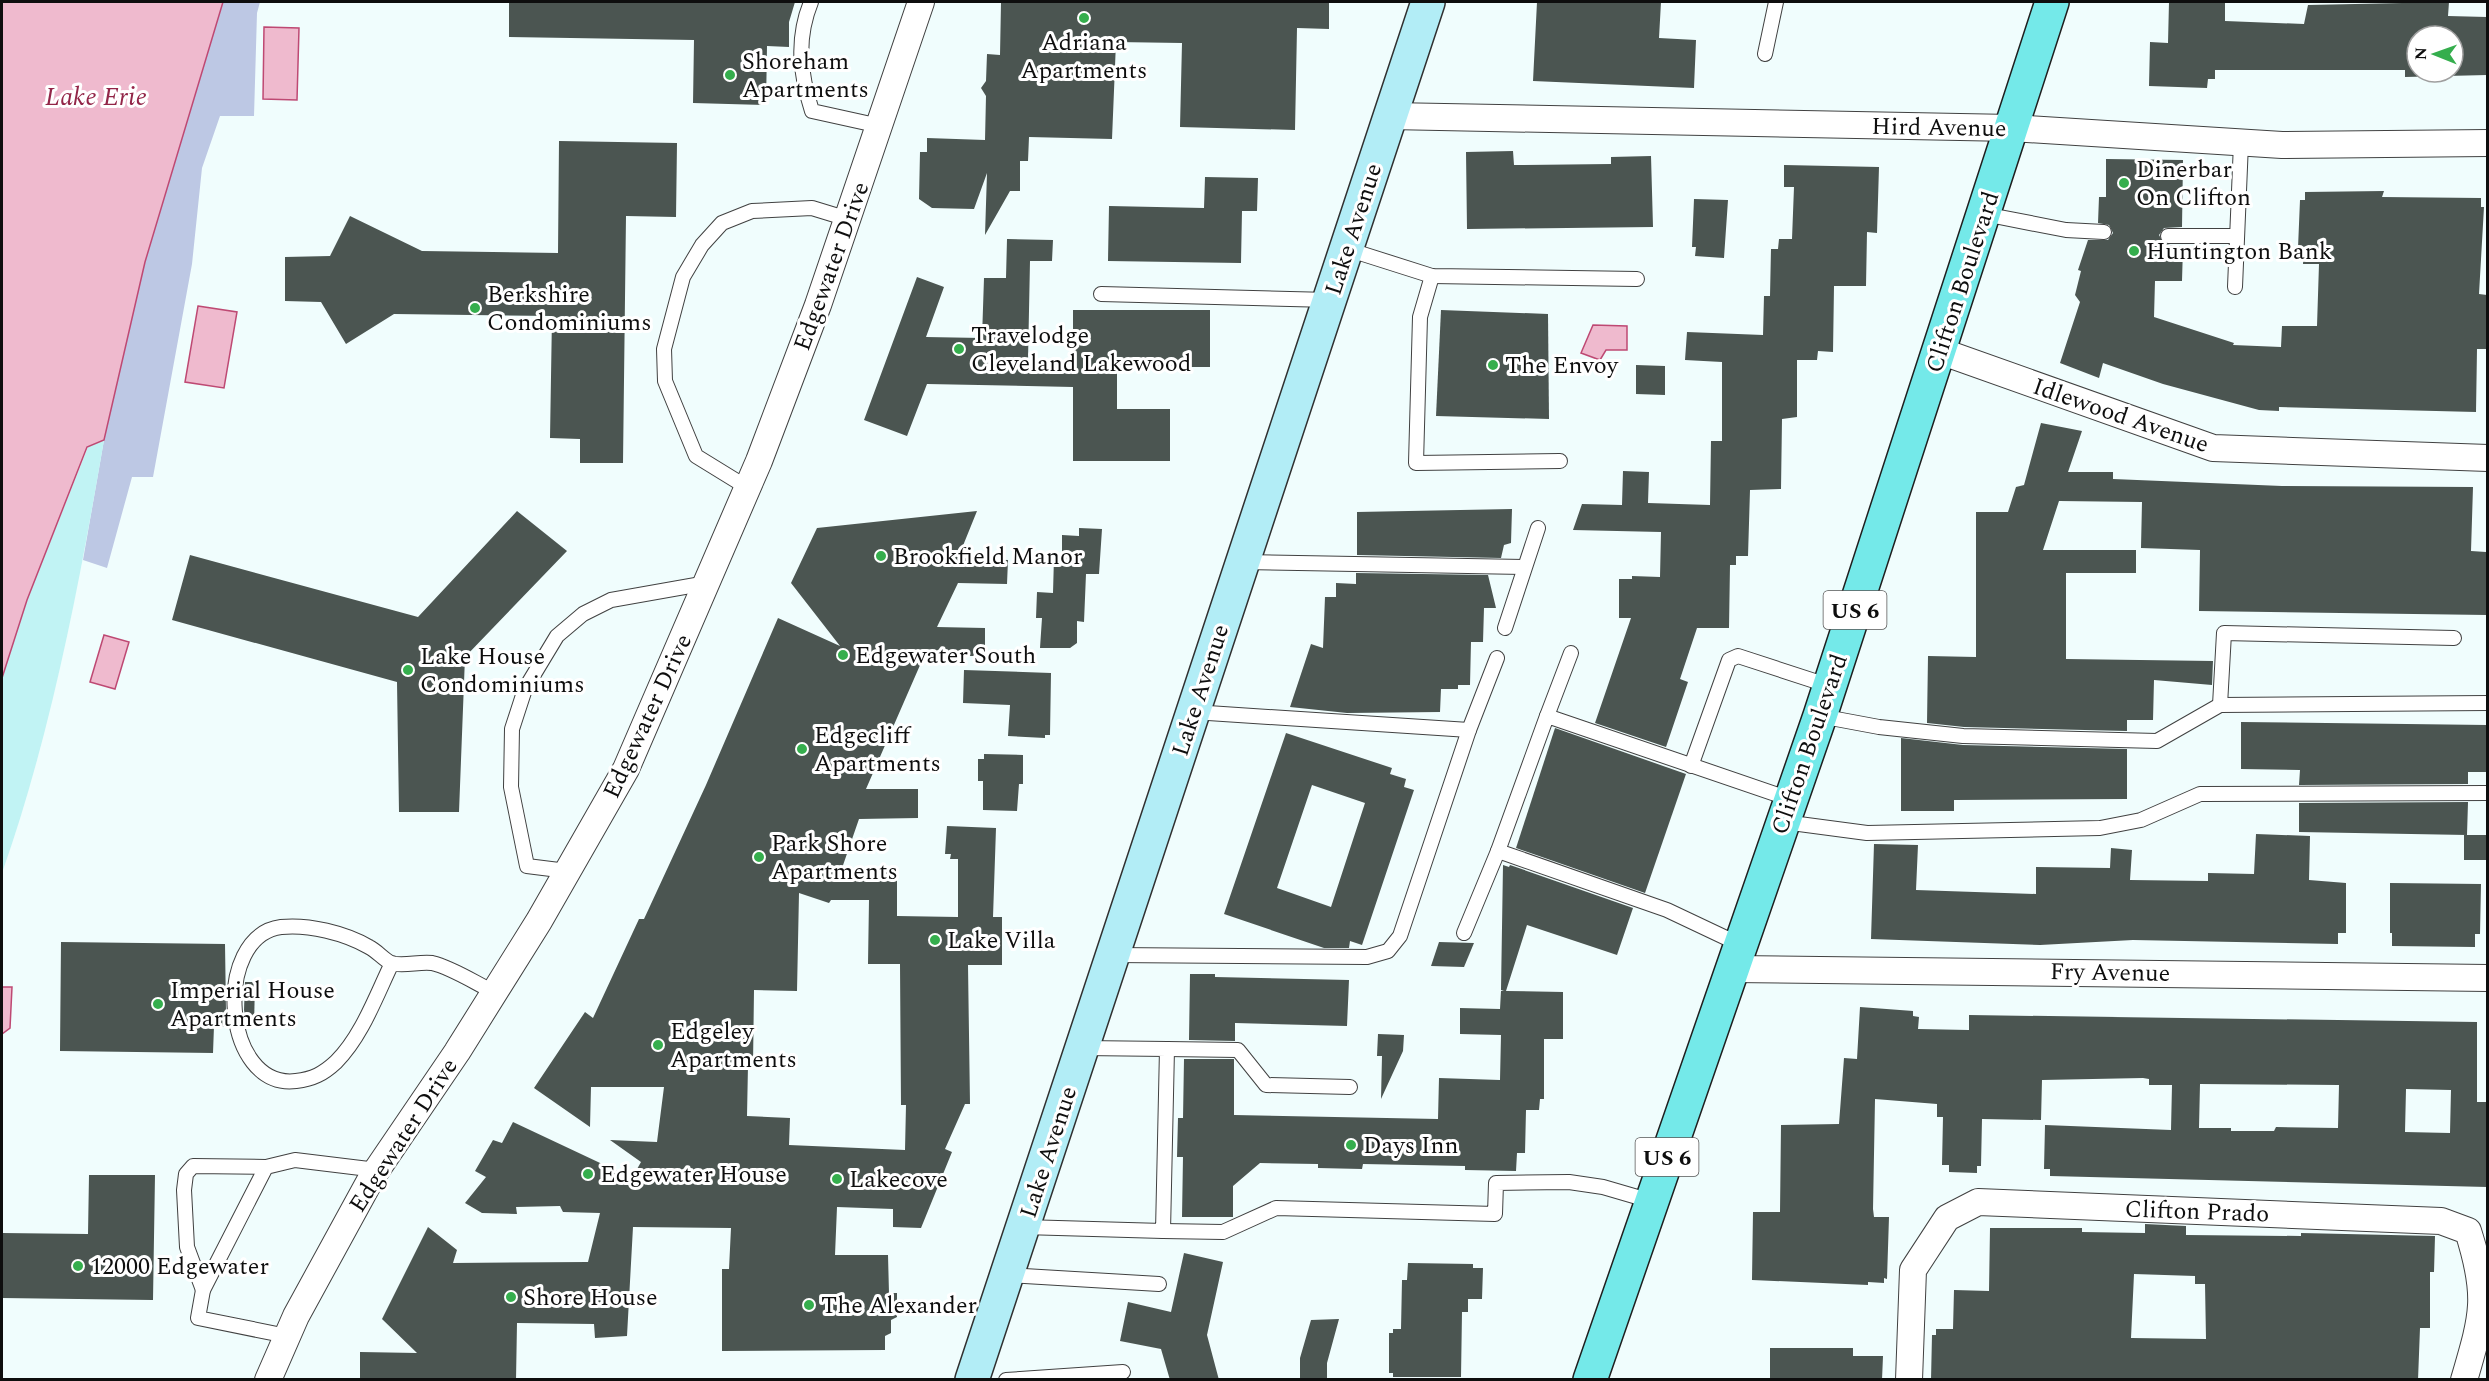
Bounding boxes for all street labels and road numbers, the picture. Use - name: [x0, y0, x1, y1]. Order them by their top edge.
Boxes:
- street label: Hird Avenue: [1871, 109, 2007, 147]
- street label: Lake Avenue: [1316, 159, 1392, 300]
- street label: Edgewater Drive: [785, 177, 879, 356]
- street label: Clifton Boulevard: [1917, 187, 2009, 378]
- street label: Idlewood Avenue: [2028, 369, 2214, 463]
- road number: US 6: [1824, 591, 1886, 629]
- street label: Lake Avenue: [1163, 620, 1239, 761]
- street label: Edgewater Drive: [594, 628, 702, 805]
- street label: Clifton Boulevard: [1762, 649, 1858, 840]
- street label: Fry Avenue: [2050, 954, 2170, 992]
- street label: Edgewater Drive: [340, 1051, 467, 1220]
- street label: Lake Avenue: [1011, 1082, 1087, 1223]
- road number: US 6: [1636, 1138, 1698, 1176]
- street label: Clifton Prado: [2124, 1191, 2270, 1233]

